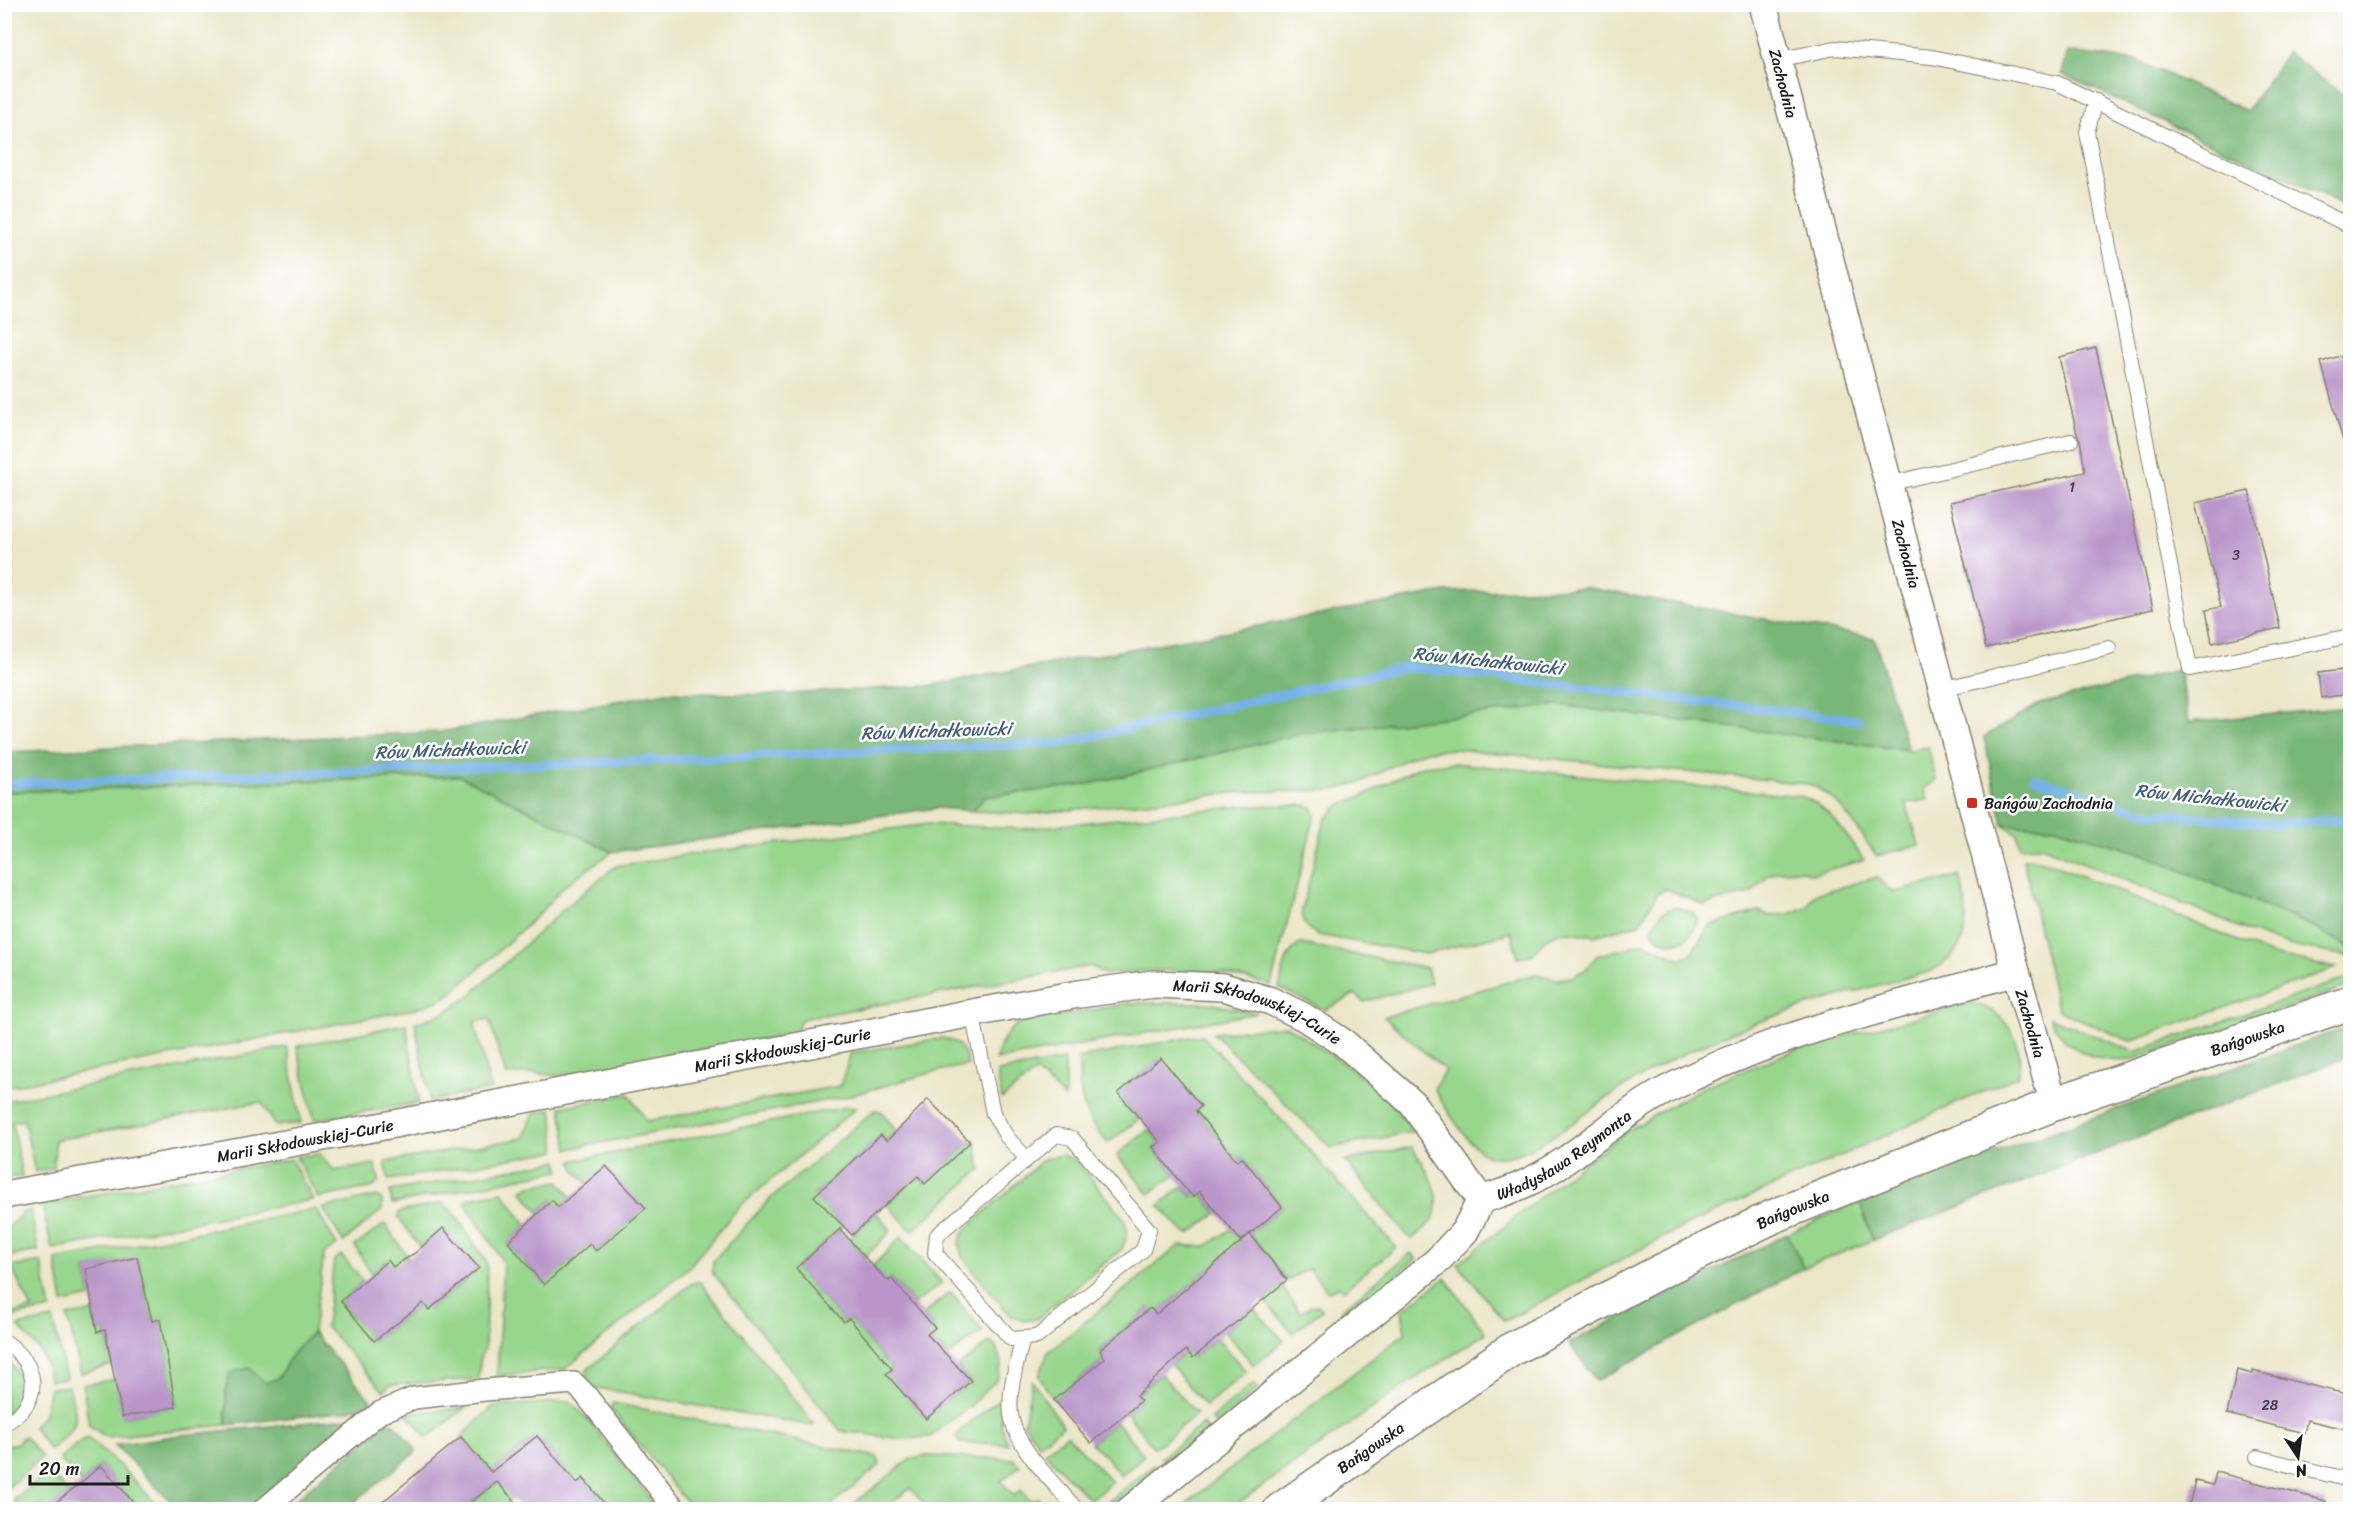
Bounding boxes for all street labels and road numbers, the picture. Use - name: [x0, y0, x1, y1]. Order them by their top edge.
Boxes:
- street label: Zachodnia: [1760, 46, 1806, 121]
- street label: Zachodnia: [1883, 516, 1929, 592]
- street label: Marii Skłodowskiej-Curie: [1172, 971, 1347, 1053]
- street label: Zachodnia: [2007, 985, 2054, 1062]
- street label: Bańgowska: [2206, 1012, 2289, 1065]
- street label: Marii Skłodowskiej-Curie: [692, 1019, 873, 1081]
- street label: Władysława Reymonta: [1492, 1102, 1638, 1209]
- street label: Marii Skłodowskiej-Curie: [214, 1110, 396, 1171]
- street label: Bańgowska: [1751, 1181, 1834, 1238]
- street label: Bańgowska: [1331, 1414, 1411, 1482]

